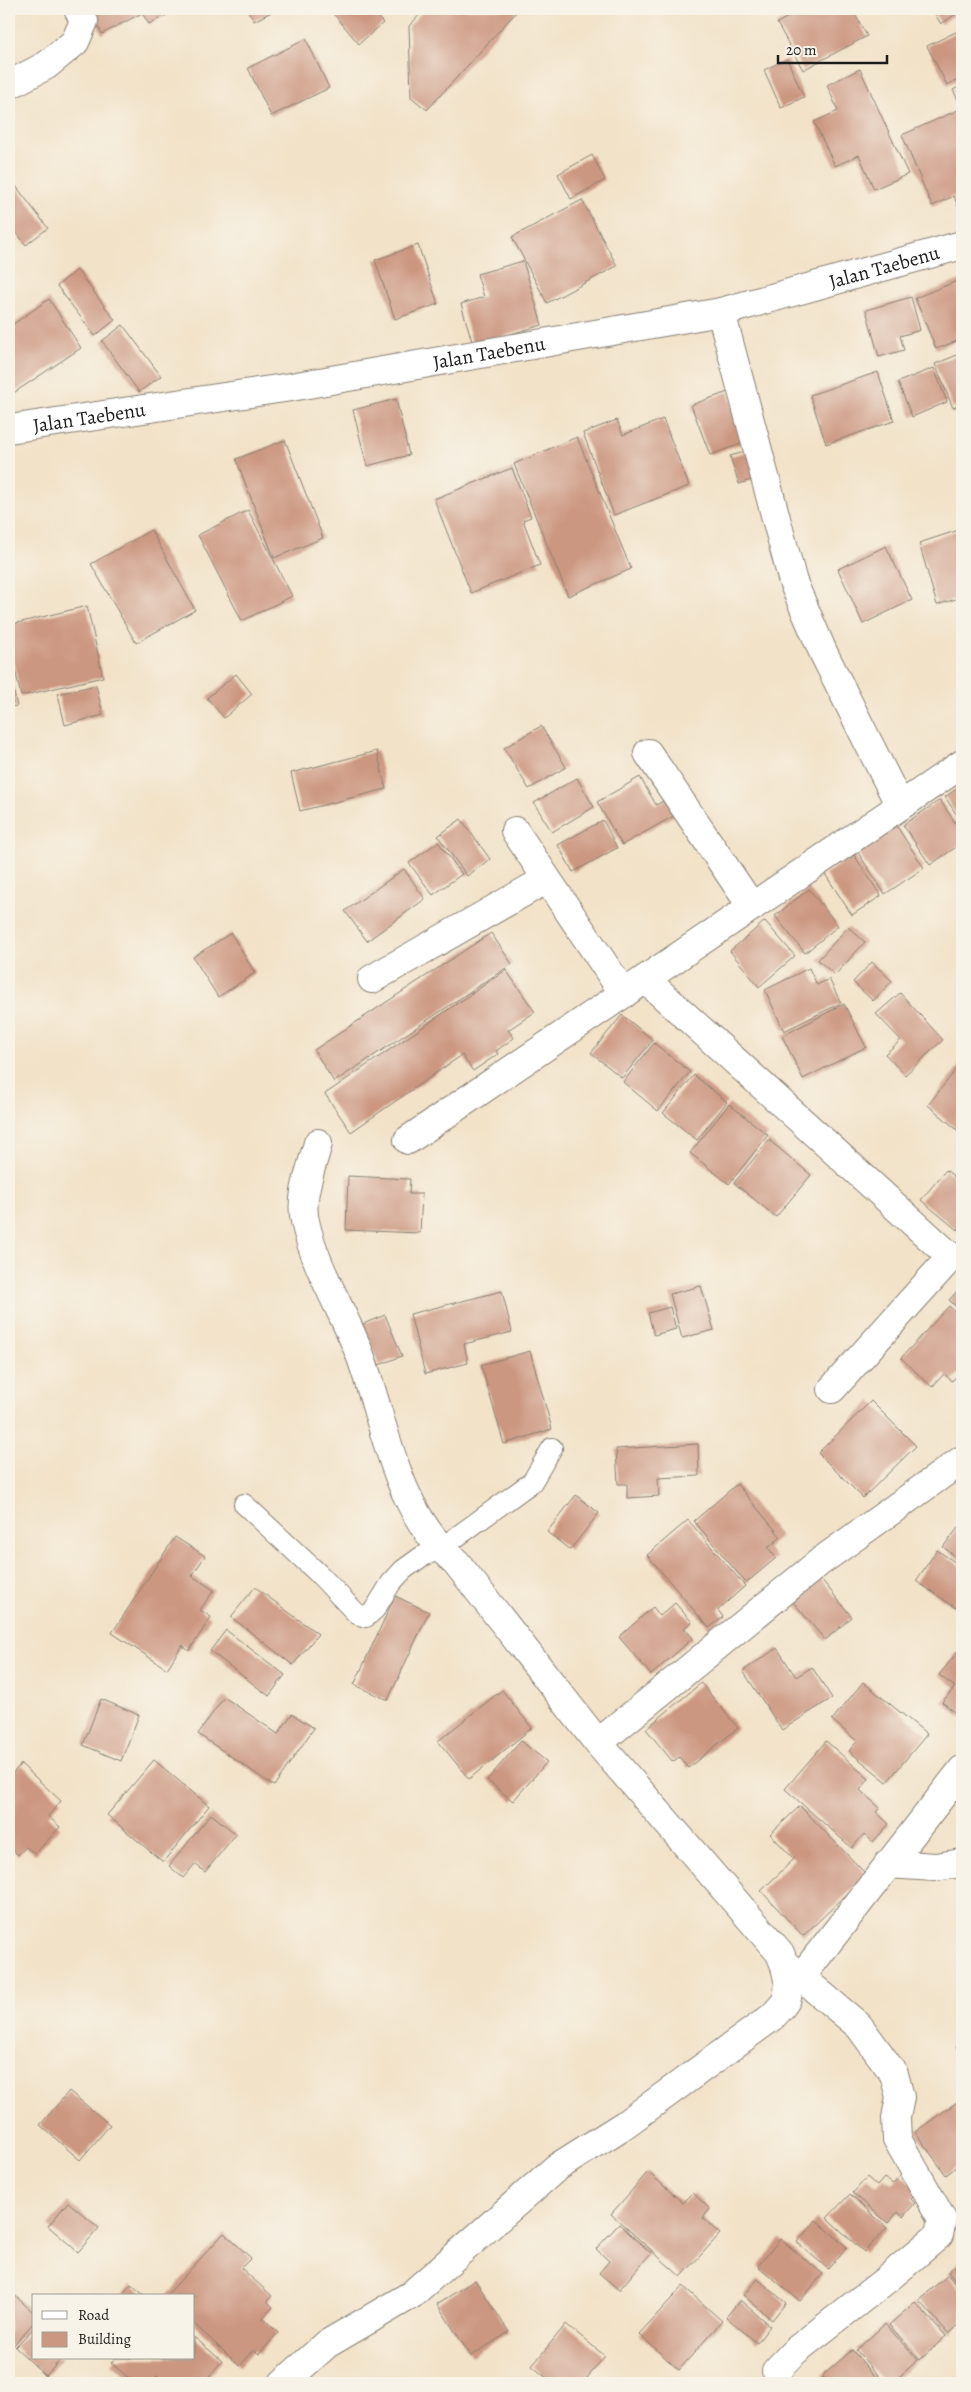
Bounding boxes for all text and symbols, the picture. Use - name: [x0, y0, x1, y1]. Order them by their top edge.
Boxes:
- scale bar: [778, 32, 887, 64]
- text: 20 m: [786, 40, 817, 60]
- street label: Jalan Taebenu: [826, 238, 943, 295]
- street label: Jalan Taebenu: [431, 329, 547, 376]
- street label: Jalan Taebenu: [31, 395, 147, 439]
- legend: [32, 2294, 195, 2360]
- text: Road: [78, 2305, 110, 2325]
- text: Building: [78, 2329, 131, 2349]

